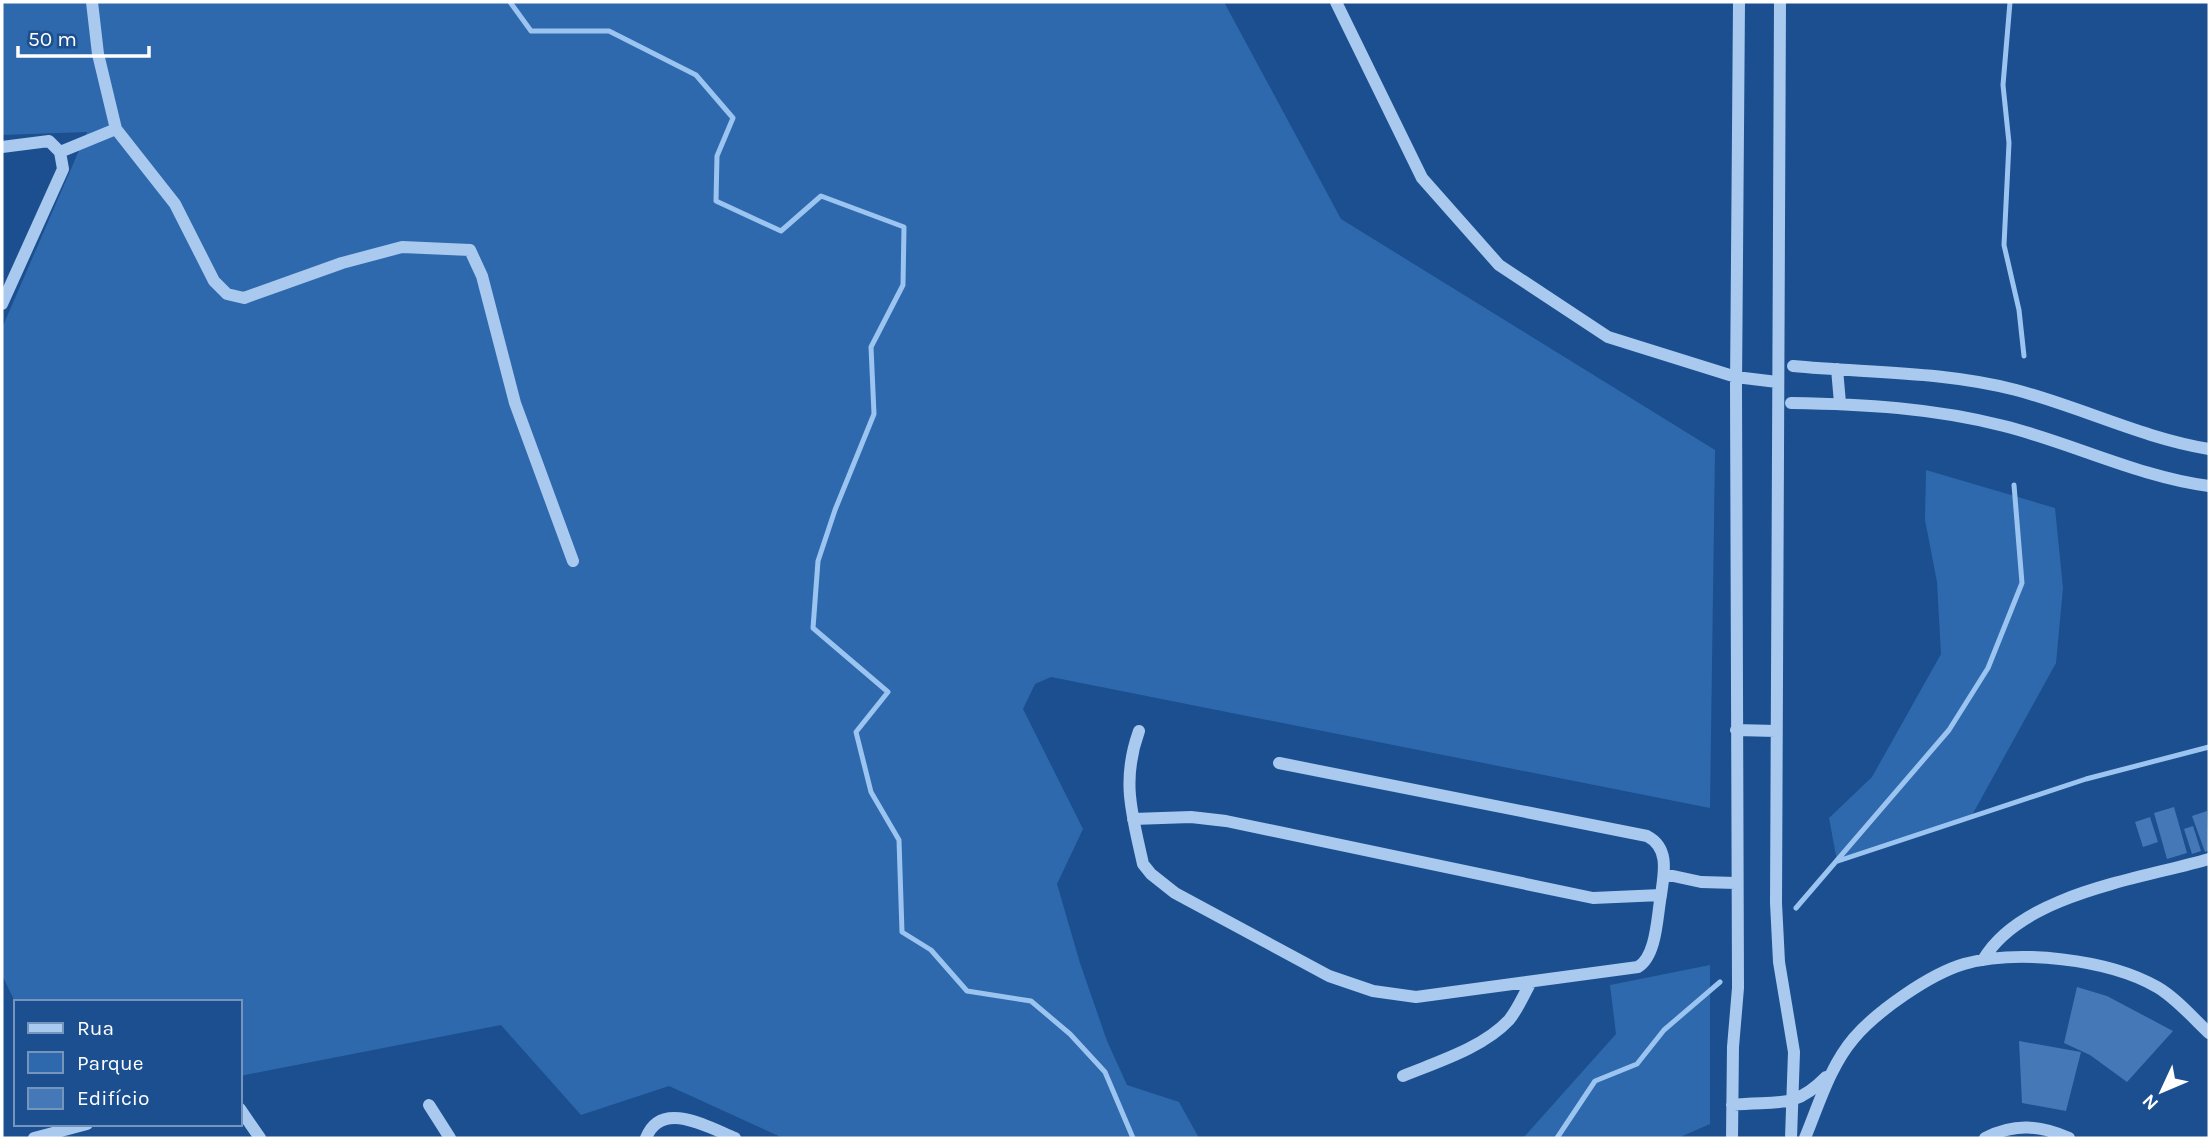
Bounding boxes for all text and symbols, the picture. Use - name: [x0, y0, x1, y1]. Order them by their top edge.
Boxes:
- scale bar: [18, 14, 149, 58]
- text: 50 m: [28, 27, 77, 51]
- legend: [14, 1000, 242, 1126]
- text: Rua: [77, 1016, 114, 1040]
- text: Parque: [77, 1051, 144, 1075]
- north arrow: [2127, 1056, 2197, 1126]
- text: Edifício: [77, 1086, 150, 1110]
- text: N: [2138, 1090, 2163, 1115]

